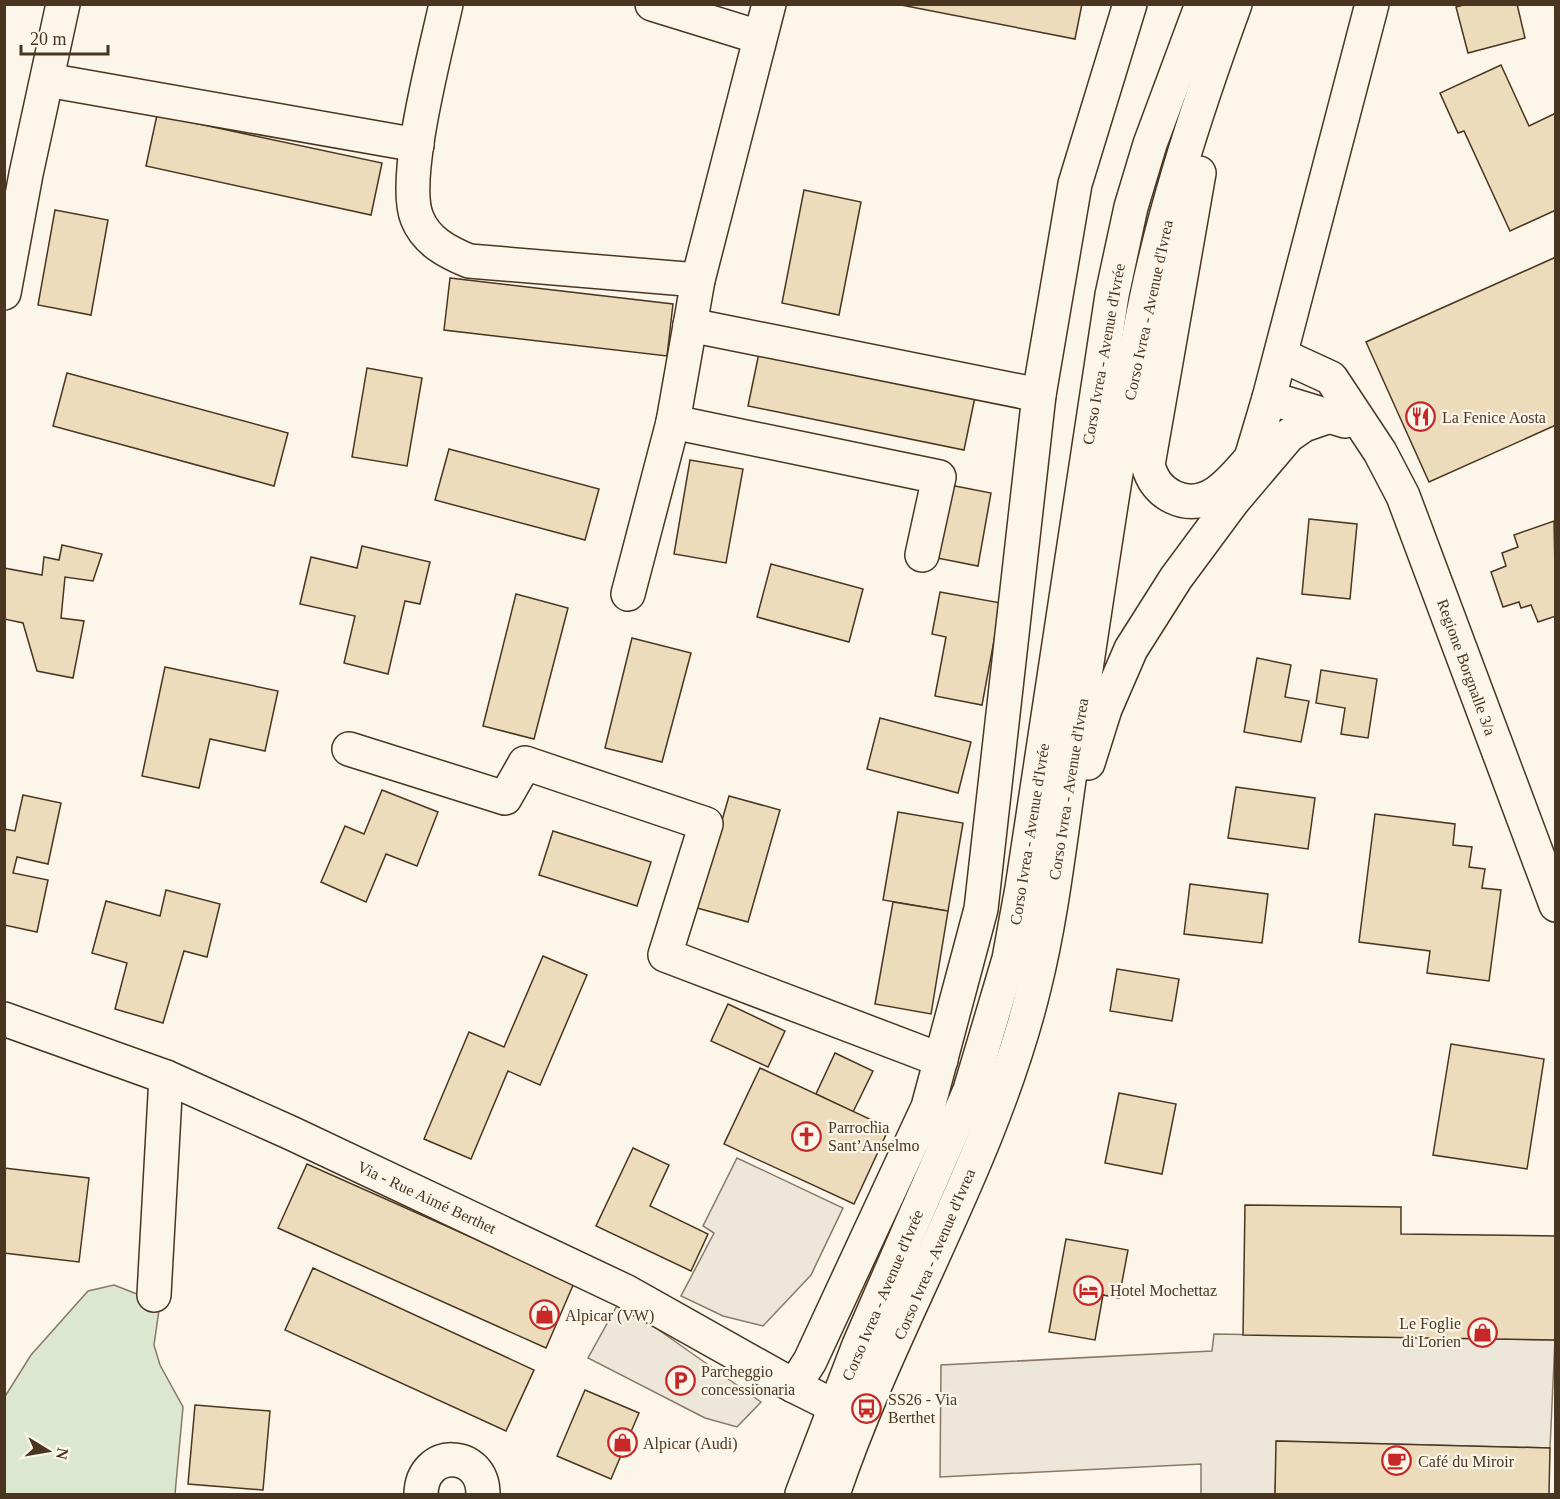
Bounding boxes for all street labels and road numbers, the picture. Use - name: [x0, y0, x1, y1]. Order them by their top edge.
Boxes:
- street label: Corso Ivrea - Avenue d'Ivrea: [1121, 218, 1176, 402]
- street label: Corso Ivrea - Avenue d'Ivrée: [1079, 262, 1128, 446]
- street label: Regione Borgnalle 3/a: [1433, 597, 1499, 738]
- street label: Corso Ivrea - Avenue d'Ivrea: [1046, 697, 1091, 881]
- street label: Corso Ivrea - Avenue d'Ivrée: [1007, 742, 1052, 926]
- street label: Via - Rue Aimé Berthet: [355, 1158, 499, 1237]
- street label: Corso Ivrea - Avenue d'Ivrea: [891, 1166, 978, 1342]
- street label: Corso Ivrea - Avenue d'Ivrée: [839, 1207, 926, 1383]

